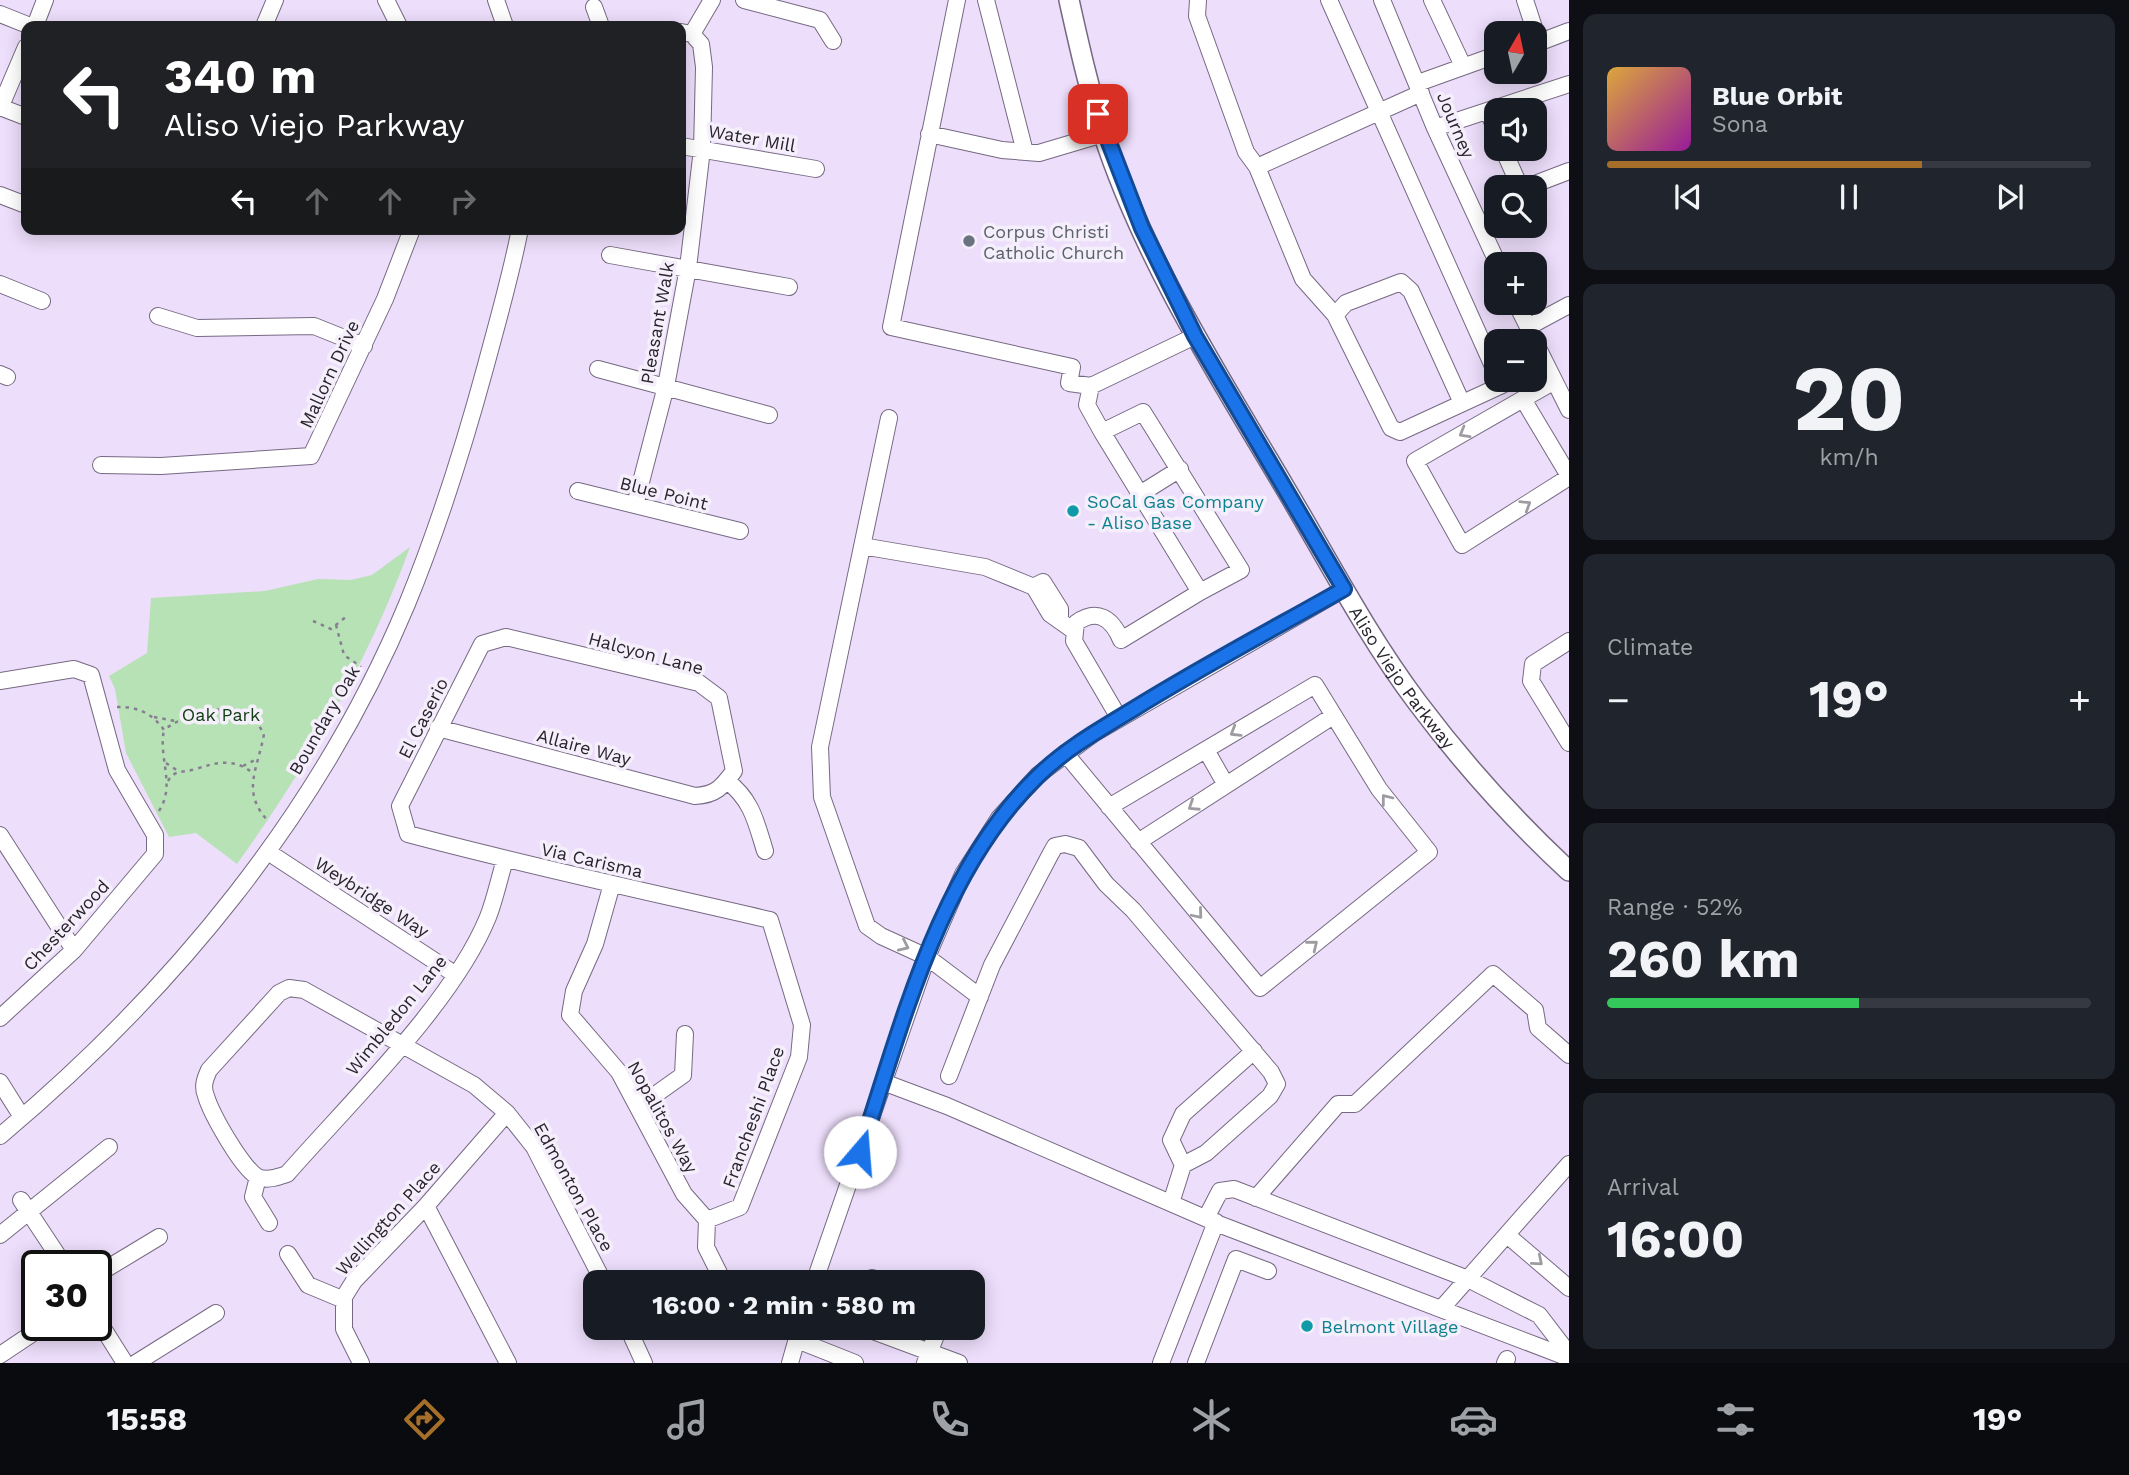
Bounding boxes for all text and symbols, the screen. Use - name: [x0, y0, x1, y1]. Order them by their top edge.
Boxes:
- north arrow: [1484, 21, 1547, 84]
- map controls: [1484, 21, 1547, 392]
- text: 340 m: [164, 47, 316, 105]
- icon: left: [49, 49, 140, 140]
- text: Blue Orbit: [1712, 81, 1842, 111]
- pin: [1068, 84, 1128, 144]
- street label: Journey: [1433, 89, 1480, 162]
- icon: arrive: [1079, 95, 1117, 133]
- button: sound: [1484, 98, 1547, 161]
- text: Aliso Viejo Parkway: [164, 106, 465, 144]
- text: Sona: [1712, 111, 1768, 138]
- street label: Water Mill: [707, 120, 798, 156]
- button: search: [1484, 175, 1547, 238]
- icon: previous: [1669, 178, 1707, 216]
- icon: pause: [1830, 178, 1868, 216]
- icon: next: [1991, 178, 2029, 216]
- icon: left: [225, 182, 263, 220]
- icon: ahead: [298, 182, 336, 220]
- icon: ahead: [371, 182, 409, 220]
- icon: right: [444, 182, 482, 220]
- place label: Corpus Christi Catholic Church: [983, 221, 1124, 263]
- marker: Corpus Christi Catholic Church: [961, 233, 977, 249]
- button: +: [1484, 252, 1547, 315]
- street label: Pleasant Walk: [636, 260, 678, 386]
- street label: Mallorn Drive: [295, 317, 363, 431]
- button: −: [1484, 329, 1547, 392]
- text: 20: [1793, 345, 1905, 452]
- one-way arrow: [1458, 425, 1471, 438]
- text: km/h: [1819, 444, 1879, 471]
- street label: Blue Point: [618, 472, 711, 514]
- place label: SoCal Gas Company - Aliso Base: [1087, 491, 1264, 533]
- one-way arrow: [1518, 501, 1531, 514]
- marker: SoCal Gas Company - Aliso Base: [1065, 503, 1081, 519]
- street label: Aliso Viejo Parkway: [1346, 602, 1460, 753]
- street label: Halcyon Lane: [586, 628, 706, 678]
- text: Climate: [1607, 634, 1693, 661]
- street label: Boundary Oak: [284, 662, 364, 778]
- text: 19°: [1809, 669, 1889, 730]
- street label: El Caserio: [394, 674, 452, 762]
- text: −: [1607, 678, 1630, 722]
- text: +: [2068, 678, 2091, 722]
- park label: Oak Park: [182, 704, 260, 725]
- street label: Allaire Way: [535, 724, 634, 770]
- one-way arrow: [1230, 724, 1243, 737]
- one-way arrow: [1382, 794, 1395, 806]
- one-way arrow: [1188, 798, 1201, 811]
- street label: Via Carisma: [539, 838, 645, 882]
- street label: Weybridge Way: [311, 852, 434, 942]
- street label: Chesterwood: [19, 875, 113, 975]
- text: Range · 52%: [1607, 894, 1742, 921]
- one-way arrow: [1190, 906, 1202, 919]
- text: 260 km: [1607, 929, 1800, 990]
- one-way arrow: [897, 938, 909, 952]
- one-way arrow: [1305, 941, 1318, 953]
- street label: Wimbledon Lane: [341, 951, 451, 1079]
- street label: Francheshi Place: [718, 1043, 788, 1191]
- street label: Nopalitos Way: [624, 1057, 703, 1177]
- position arrow: [823, 1115, 897, 1189]
- street label: Edmonton Place: [530, 1119, 618, 1255]
- street label: Wellington Place: [331, 1157, 445, 1279]
- text: Arrival: [1607, 1174, 1679, 1201]
- text: 16:00: [1607, 1209, 1744, 1270]
- speed limit sign: 30: [21, 1250, 112, 1341]
- one-way arrow: [1530, 1253, 1543, 1265]
- text: 16:00 · 2 min · 580 m: [652, 1290, 916, 1320]
- place label: Belmont Village: [1321, 1316, 1458, 1337]
- marker: Belmont Village: [1299, 1318, 1315, 1334]
- icon: directions: [400, 1395, 449, 1444]
- icon: music: [663, 1395, 712, 1444]
- icon: phone: [925, 1395, 974, 1444]
- icon: climate: [1187, 1395, 1236, 1444]
- icon: car: [1449, 1395, 1498, 1444]
- icon: filters: [1711, 1395, 1760, 1444]
- text: 15:58: [107, 1400, 187, 1438]
- text: 19°: [1973, 1400, 2022, 1438]

